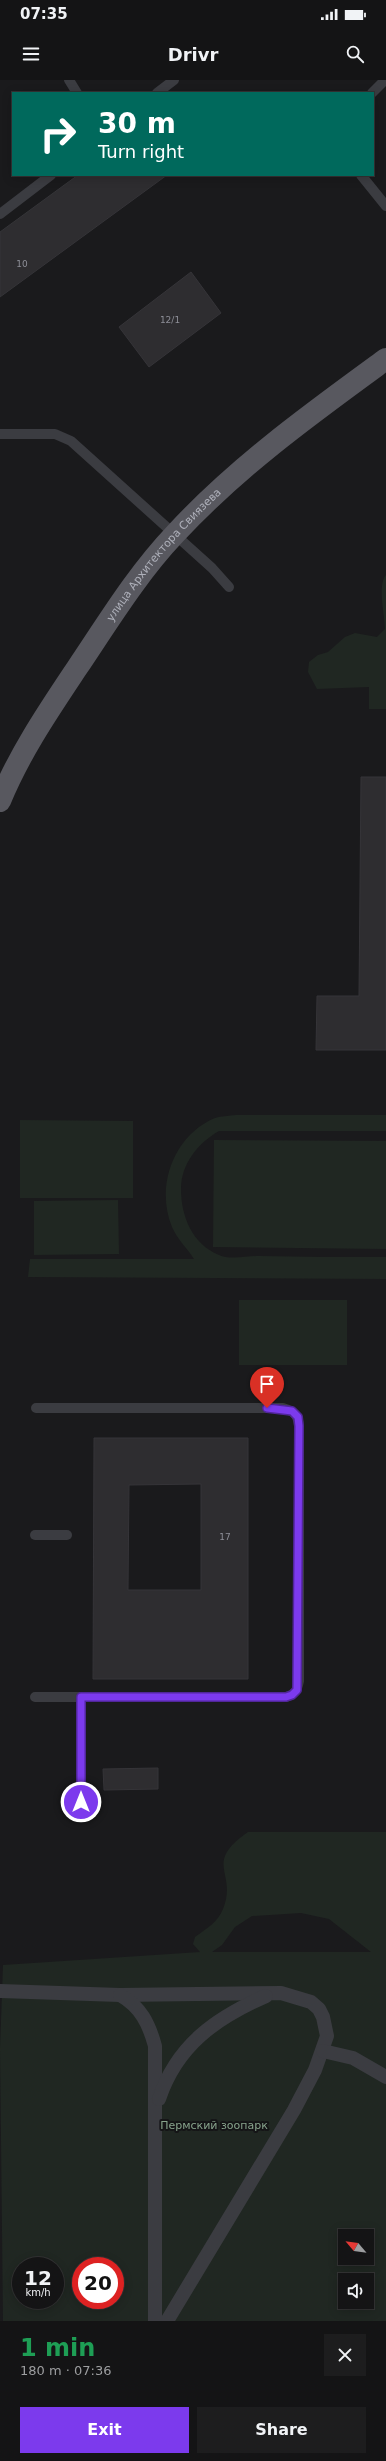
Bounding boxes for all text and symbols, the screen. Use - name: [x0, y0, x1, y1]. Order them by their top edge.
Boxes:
- text: 07:35: [20, 5, 68, 23]
- icon: menu: [20, 43, 42, 65]
- icon: search: [344, 43, 366, 65]
- text: Drivr: [168, 44, 218, 65]
- text: 30 m: [98, 107, 176, 140]
- icon: right: [32, 108, 84, 160]
- text: Turn right: [98, 141, 184, 162]
- house number: 10: [16, 259, 28, 269]
- house number: 12/1: [160, 315, 180, 325]
- street label: улица Архитектора Свиязева: [104, 485, 224, 624]
- pin: [250, 1367, 284, 1408]
- icon: arrive: [256, 1373, 278, 1395]
- house number: 17: [219, 1532, 231, 1542]
- position arrow: [60, 1781, 102, 1823]
- park label: Пермский зоопарк: [160, 2119, 268, 2132]
- north arrow: [338, 2229, 374, 2265]
- map controls: [338, 2229, 374, 2309]
- speed limit sign: 20: [72, 2257, 124, 2309]
- text: 12: [24, 2266, 52, 2290]
- button: sound: [338, 2273, 374, 2309]
- text: km/h: [25, 2287, 51, 2298]
- text: 1 min: [20, 2334, 95, 2362]
- button: close: [324, 2334, 366, 2376]
- text: 180 m · 07:36: [20, 2363, 111, 2378]
- button: Exit: [20, 2407, 189, 2453]
- button: Share: [197, 2407, 366, 2453]

